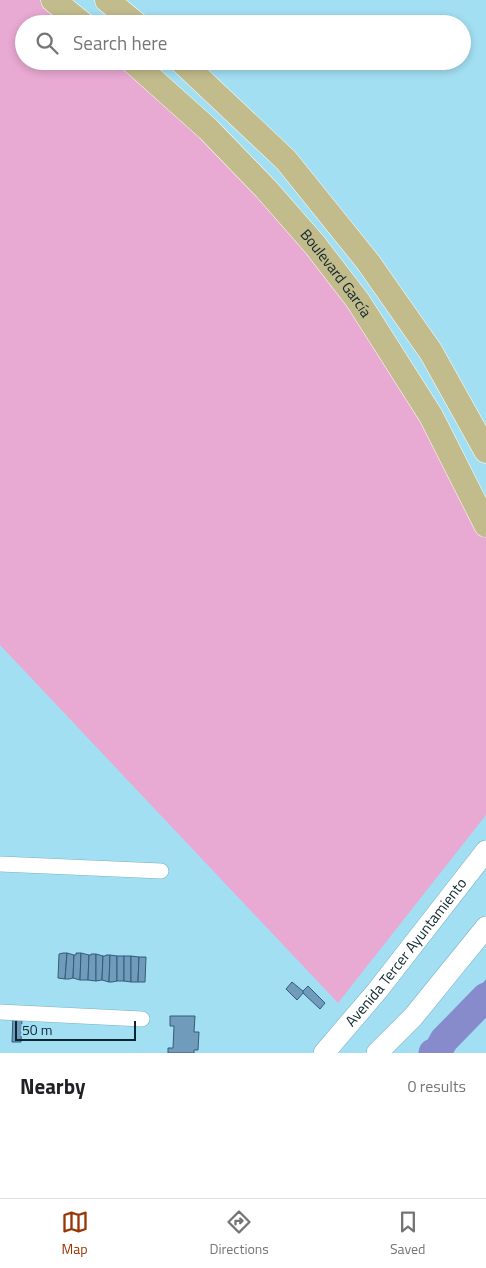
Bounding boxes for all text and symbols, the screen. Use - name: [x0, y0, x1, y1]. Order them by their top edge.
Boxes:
- search box: [15, 15, 471, 70]
- text: Search here: [73, 28, 167, 57]
- icon: search: [33, 29, 61, 57]
- street label: Boulevard García: [295, 224, 378, 322]
- street label: Avenida Tercer Ayuntamiento: [339, 873, 472, 1031]
- scale bar: [15, 1018, 136, 1041]
- text: 50 m: [22, 1019, 52, 1040]
- text: Nearby: [20, 1070, 85, 1102]
- text: 0 results: [407, 1074, 466, 1098]
- tab: Map: [61, 1208, 89, 1259]
- tab: Directions: [210, 1208, 269, 1259]
- tab: Saved: [390, 1208, 426, 1259]

